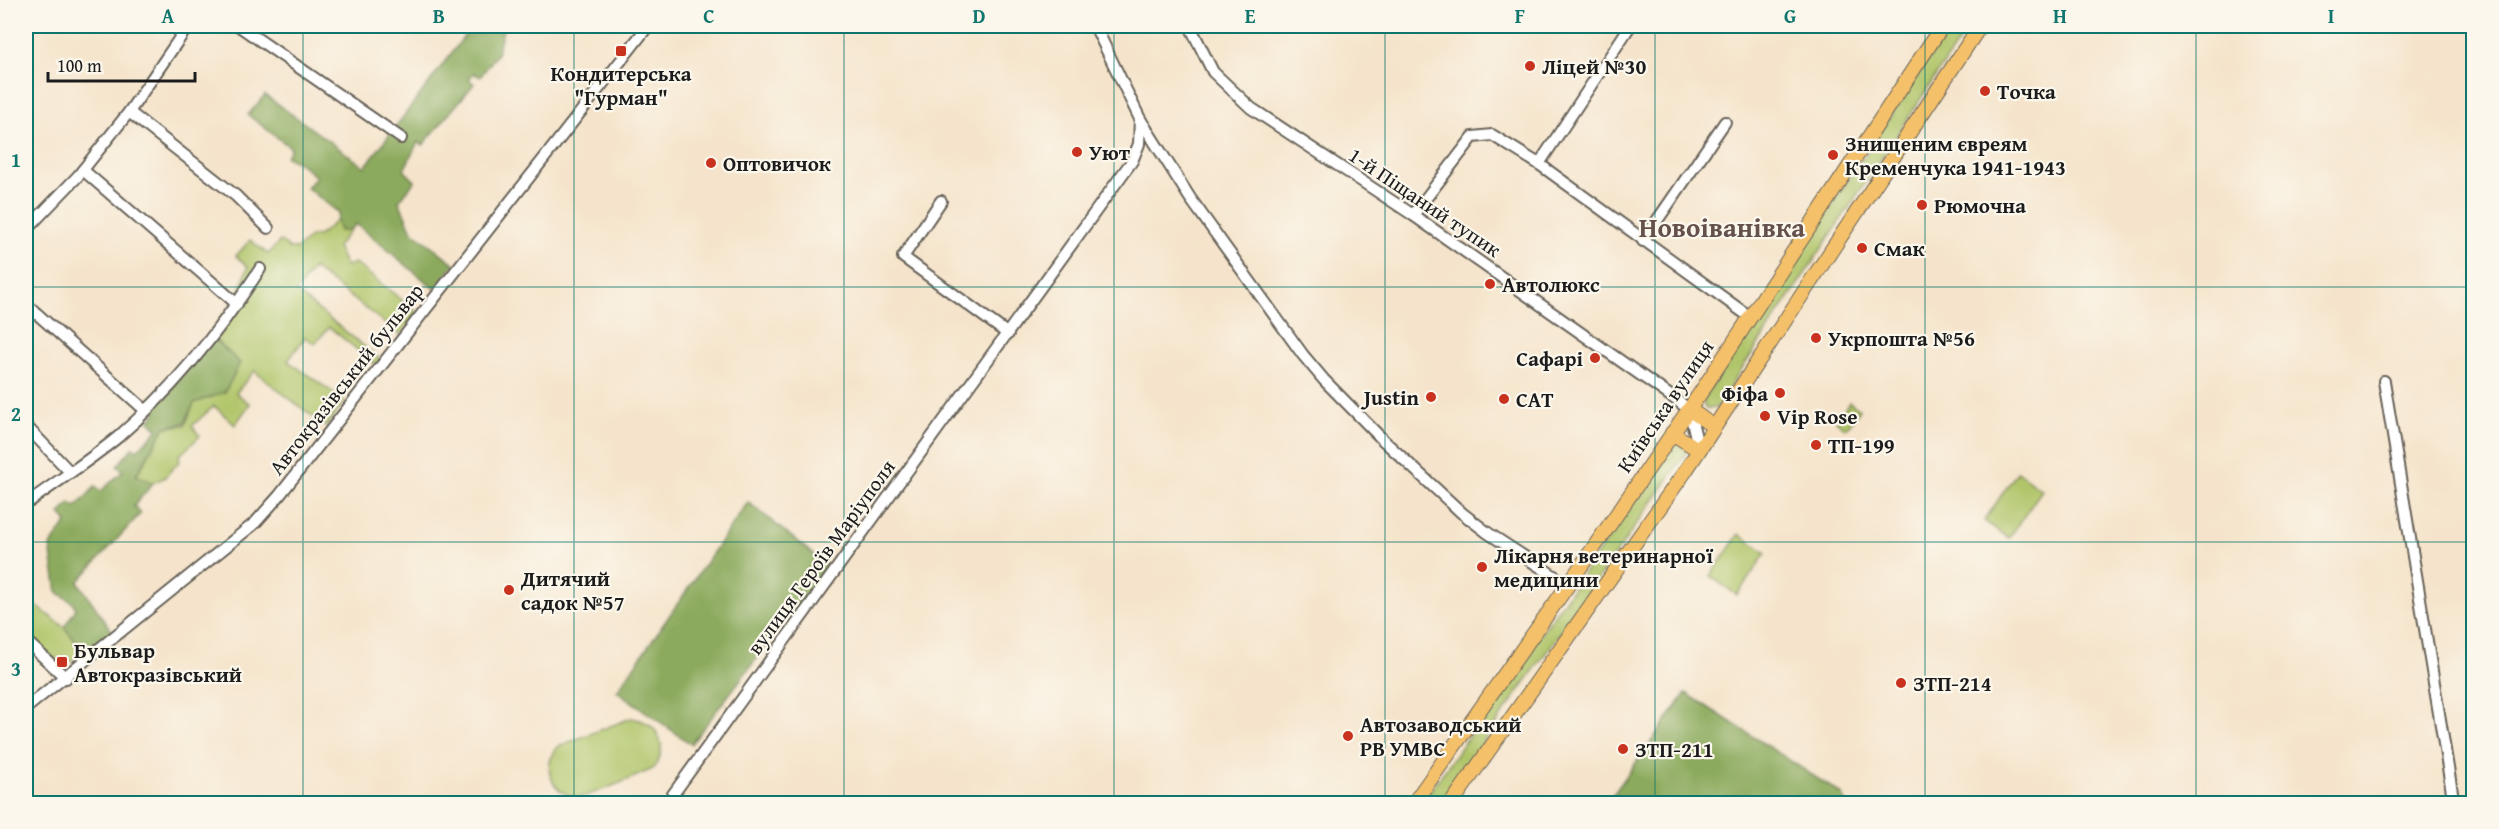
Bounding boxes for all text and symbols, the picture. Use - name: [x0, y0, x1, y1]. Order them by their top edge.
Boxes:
- text: A: [162, 1, 175, 30]
- text: B: [433, 1, 445, 30]
- text: C: [703, 1, 715, 30]
- text: D: [972, 1, 986, 30]
- text: E: [1245, 1, 1256, 30]
- text: F: [1515, 1, 1525, 30]
- text: G: [1784, 1, 1796, 30]
- text: H: [2053, 1, 2067, 30]
- text: I: [2328, 1, 2334, 30]
- marker: Кондитерська "Гурман": [614, 44, 628, 58]
- scale bar: [48, 45, 195, 83]
- place label: Ліцей №30: [1542, 51, 1646, 82]
- text: 100 m: [57, 52, 102, 79]
- place label: Кондитерська "Гурман": [551, 58, 692, 113]
- marker: Ліцей №30: [1523, 59, 1537, 73]
- place label: Точка: [1997, 76, 2056, 107]
- marker: Точка: [1978, 84, 1992, 98]
- place label: Знищеним євреям Кременчука 1941-1943: [1845, 128, 2066, 183]
- place label: Уют: [1089, 137, 1131, 168]
- street label: 1-й Піщаний тупик: [1343, 139, 1507, 265]
- text: 1: [11, 145, 21, 174]
- marker: Уют: [1070, 145, 1084, 159]
- place label: Оптовичок: [723, 148, 832, 179]
- marker: Знищеним євреям Кременчука 1941-1943: [1826, 148, 1840, 162]
- marker: Оптовичок: [704, 156, 718, 170]
- place label: Рюмочна: [1934, 190, 2026, 221]
- marker: Рюмочна: [1915, 198, 1929, 212]
- district label: Новоіванівка: [1639, 207, 1805, 247]
- place label: Смак: [1874, 233, 1925, 264]
- marker: Смак: [1855, 241, 1869, 255]
- place label: Автолюкс: [1502, 269, 1600, 300]
- street label: Автокразівський бульвар: [261, 277, 431, 481]
- marker: Автолюкс: [1483, 277, 1497, 291]
- place label: Укрпошта №56: [1828, 323, 1975, 354]
- marker: Укрпошта №56: [1809, 331, 1823, 345]
- street label: Київська вулиця: [1609, 333, 1721, 479]
- place label: Сафарі: [1516, 343, 1583, 374]
- marker: Сафарі: [1588, 351, 1602, 365]
- place label: Фiфа: [1722, 378, 1768, 409]
- place label: Justin: [1361, 382, 1420, 413]
- place label: САТ: [1516, 384, 1554, 415]
- marker: Фiфа: [1773, 386, 1787, 400]
- marker: Justin: [1424, 390, 1438, 404]
- marker: САТ: [1497, 392, 1511, 406]
- text: 2: [11, 399, 21, 428]
- place label: Vip Rose: [1777, 401, 1858, 432]
- marker: Vip Rose: [1758, 409, 1772, 423]
- place label: ТП-199: [1828, 430, 1895, 461]
- marker: ТП-199: [1809, 438, 1823, 452]
- street label: вулиця Героїв Маріуполя: [739, 453, 903, 661]
- place label: Лікарня ветеринарної медицини: [1494, 540, 1714, 595]
- marker: Лікарня ветеринарної медицини: [1475, 560, 1489, 574]
- place label: Дитячий садок №57: [520, 563, 625, 618]
- marker: Дитячий садок №57: [502, 583, 516, 597]
- place label: Бульвар Автокразівський: [74, 635, 242, 690]
- text: 3: [11, 654, 21, 683]
- marker: Бульвар Автокразівський: [55, 655, 69, 669]
- place label: ЗТП-214: [1913, 668, 1992, 699]
- marker: ЗТП-214: [1894, 676, 1908, 690]
- place label: Автозаводський РВ УМВС: [1360, 709, 1522, 764]
- marker: Автозаводський РВ УМВС: [1341, 729, 1355, 743]
- place label: ЗТП-211: [1635, 734, 1714, 765]
- marker: ЗТП-211: [1616, 742, 1630, 756]

